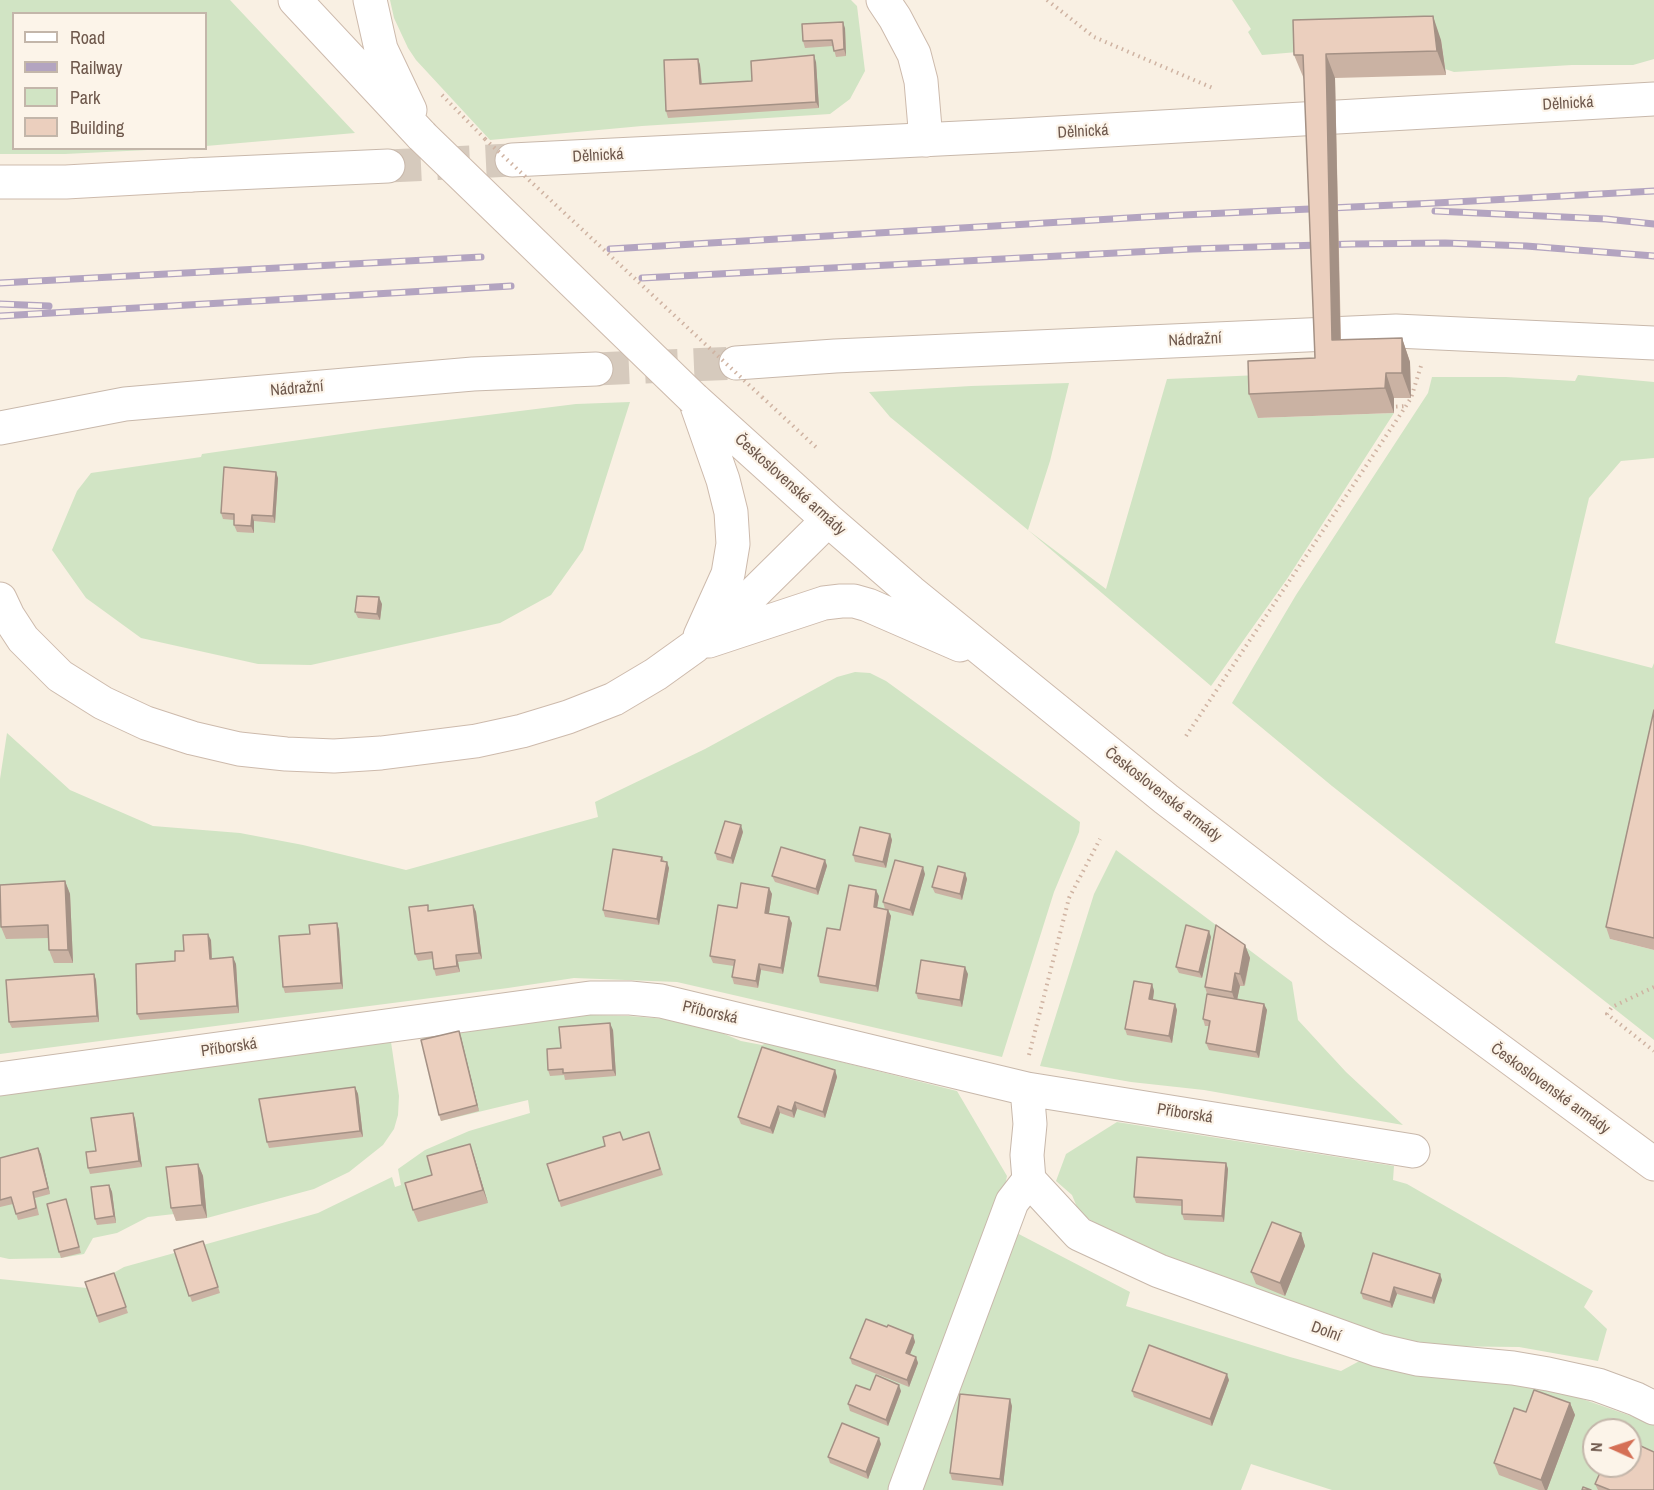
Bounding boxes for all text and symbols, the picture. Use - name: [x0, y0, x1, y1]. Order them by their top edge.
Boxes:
- legend: [12, 12, 207, 150]
- text: Road: [70, 25, 105, 50]
- text: Railway: [70, 55, 123, 80]
- text: Park: [70, 85, 100, 110]
- street label: Dělnická: [1542, 93, 1594, 115]
- text: Building: [70, 115, 124, 140]
- street label: Dělnická: [1057, 121, 1109, 143]
- street label: Dělnická: [572, 145, 624, 167]
- street label: Nádražní: [1168, 329, 1222, 351]
- street label: Nádražní: [270, 377, 324, 401]
- street label: Československé armády: [730, 430, 850, 540]
- street label: Československé armády: [1101, 743, 1225, 847]
- street label: Příborská: [680, 997, 740, 1029]
- street label: Příborská: [200, 1035, 258, 1061]
- street label: Československé armády: [1487, 1039, 1613, 1139]
- street label: Příborská: [1156, 1100, 1214, 1128]
- street label: Dolní: [1308, 1318, 1344, 1346]
- north arrow: [1582, 1418, 1642, 1478]
- text: N: [1585, 1442, 1607, 1452]

